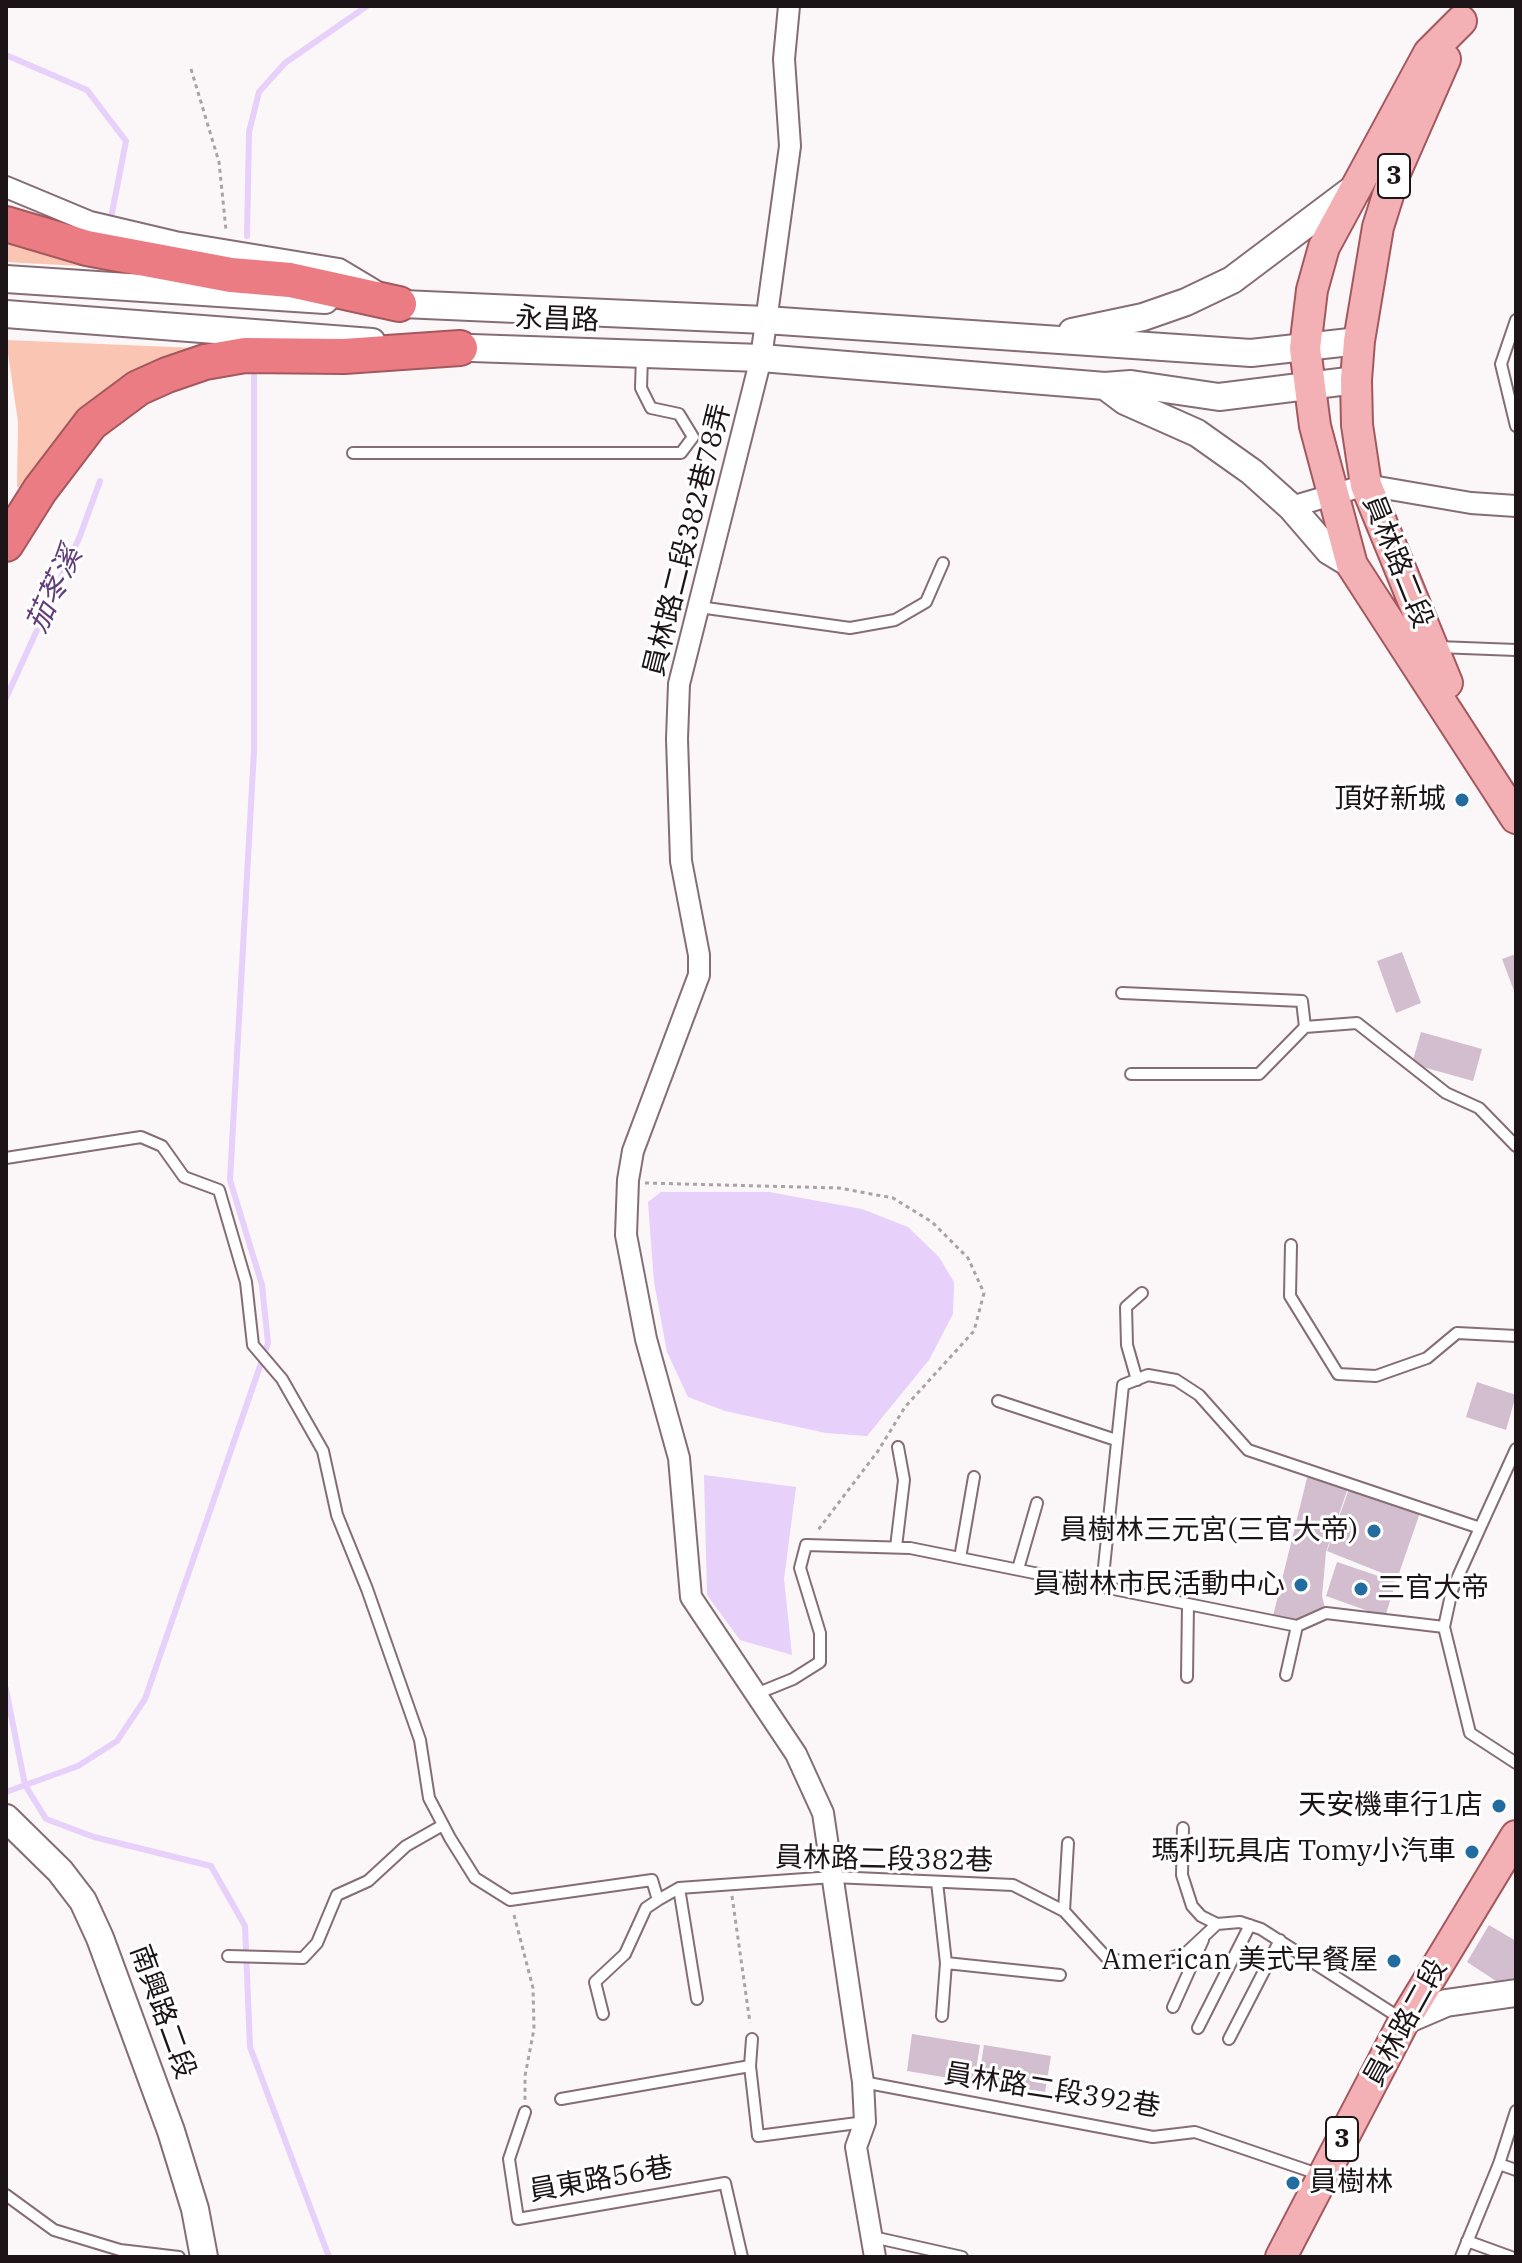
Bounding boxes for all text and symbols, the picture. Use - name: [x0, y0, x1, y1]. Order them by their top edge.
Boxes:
- road number: 3: [1378, 154, 1410, 198]
- street label: 永昌路: [514, 302, 600, 338]
- street label: 員林路二段382巷78弄: [638, 400, 738, 680]
- street label: 員林路二段: [1355, 491, 1439, 633]
- water label: 茄苳溪: [20, 542, 90, 638]
- place label: 頂好新城: [1334, 783, 1446, 817]
- marker: 頂好新城: [1453, 791, 1471, 809]
- place label: 員樹林三元宮(三官大帝): [1060, 1514, 1358, 1548]
- marker: 員樹林三元宮(三官大帝): [1365, 1522, 1383, 1540]
- place label: 員樹林市民活動中心: [1033, 1568, 1285, 1602]
- place label: 三官大帝: [1377, 1572, 1489, 1606]
- marker: 員樹林市民活動中心: [1292, 1576, 1310, 1594]
- marker: 三官大帝: [1352, 1580, 1370, 1598]
- place label: 天安機車行1店: [1298, 1789, 1483, 1823]
- marker: 天安機車行1店: [1490, 1797, 1508, 1815]
- place label: 瑪利玩具店 Tomy小汽車: [1151, 1835, 1456, 1869]
- street label: 員林路二段382巷: [775, 1841, 993, 1879]
- marker: 瑪利玩具店 Tomy小汽車: [1463, 1843, 1481, 1861]
- street label: 南興路二段: [122, 1940, 202, 2084]
- place label: American 美式早餐屋: [1102, 1944, 1378, 1978]
- marker: American 美式早餐屋: [1385, 1952, 1403, 1970]
- street label: 員林路二段: [1357, 1954, 1455, 2092]
- street label: 員林路二段392巷: [942, 2057, 1162, 2125]
- road number: 3: [1326, 2117, 1358, 2161]
- street label: 員東路56巷: [526, 2151, 676, 2209]
- place label: 員樹林: [1309, 2166, 1393, 2200]
- marker: 員樹林: [1284, 2174, 1302, 2192]

